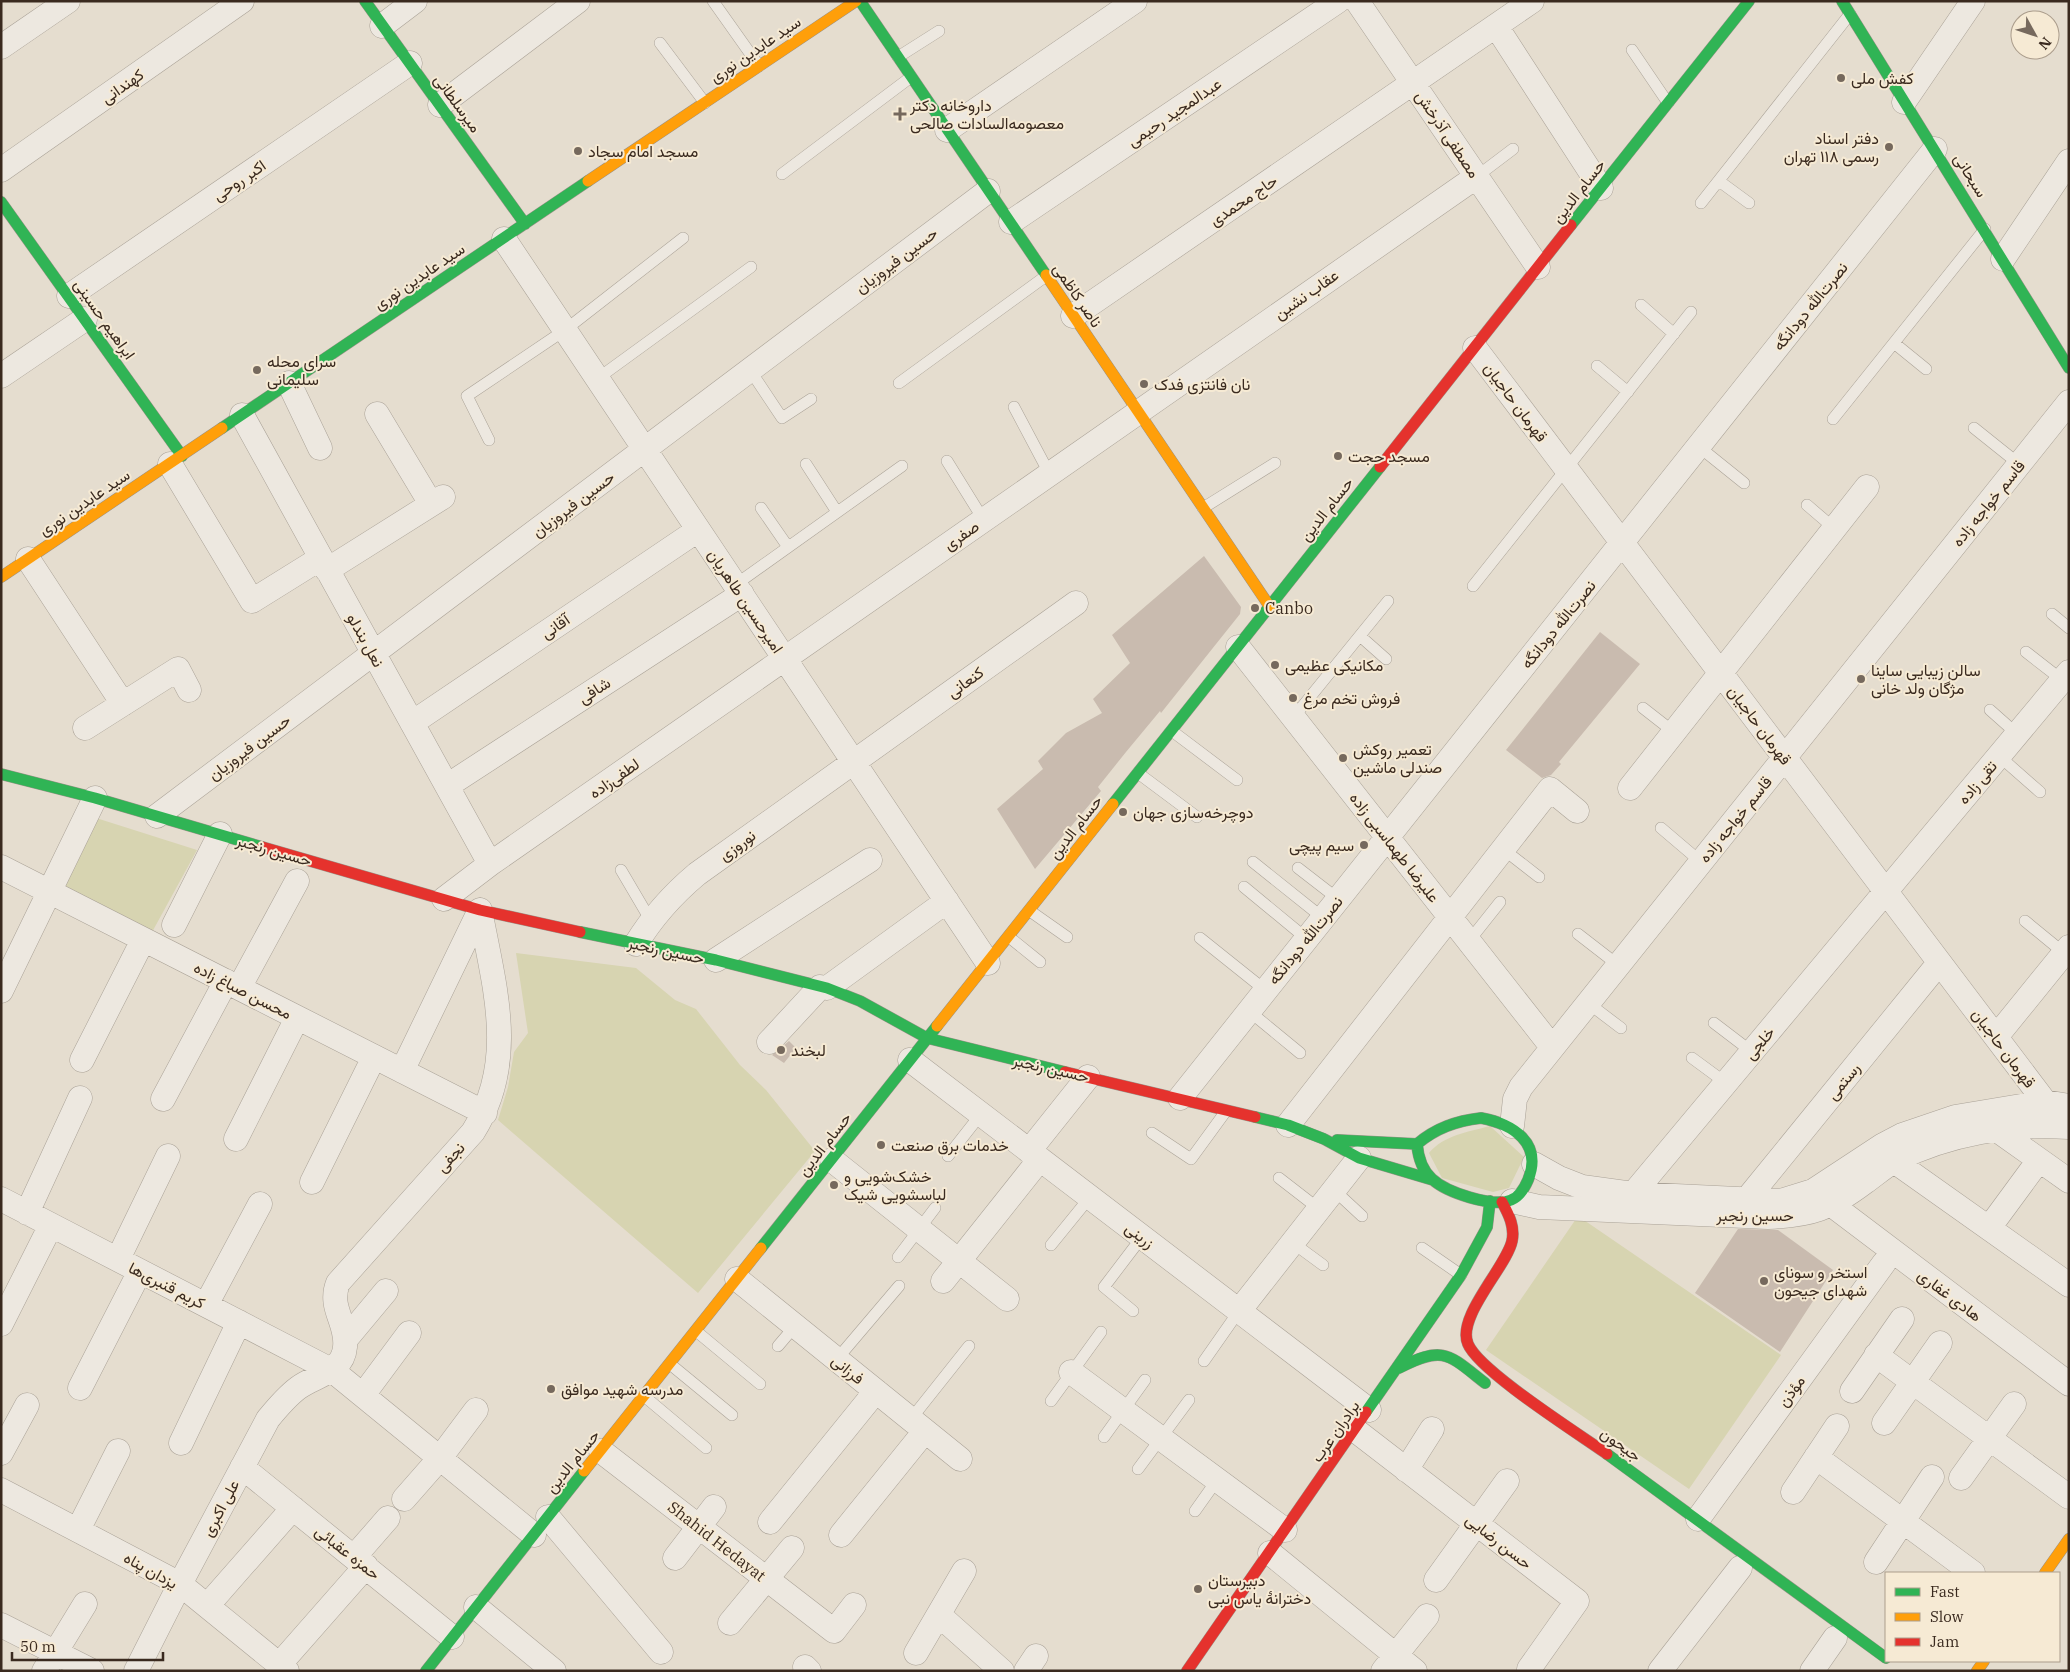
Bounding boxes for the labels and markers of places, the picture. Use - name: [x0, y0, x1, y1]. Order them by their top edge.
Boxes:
- place label: کفش ملی: [1851, 68, 1914, 89]
- marker: کفش ملی: [1835, 72, 1847, 84]
- place label: داروخانه دکتر معصومه‌السادات صالحی: [909, 95, 1064, 134]
- marker: داروخانه دکتر معصومه‌السادات صالحی: [894, 108, 906, 120]
- place label: دفتر اسناد رسمی ۱۱۸ تهران: [1784, 128, 1879, 167]
- place label: مسجد امام سجاد: [588, 141, 698, 162]
- marker: دفتر اسناد رسمی ۱۱۸ تهران: [1883, 141, 1895, 153]
- marker: مسجد امام سجاد: [572, 145, 584, 157]
- place label: سرای محله سلیمانی: [267, 351, 336, 390]
- marker: سرای محله سلیمانی: [251, 364, 263, 376]
- place label: نان فانتزی فدک: [1154, 374, 1250, 395]
- marker: نان فانتزی فدک: [1138, 378, 1150, 390]
- place label: مسجد حجت: [1348, 446, 1430, 466]
- marker: مسجد حجت: [1332, 450, 1344, 462]
- place label: Canbo: [1265, 598, 1313, 618]
- marker: Canbo: [1249, 602, 1261, 614]
- place label: مکانیکی عظیمی: [1285, 655, 1383, 676]
- marker: مکانیکی عظیمی: [1269, 659, 1281, 671]
- place label: سالن زیبایی ساینا مژگان ولد خانی: [1871, 660, 1981, 699]
- marker: سالن زیبایی ساینا مژگان ولد خانی: [1855, 673, 1867, 685]
- place label: فروش تخم مرغ: [1303, 688, 1400, 710]
- marker: فروش تخم مرغ: [1287, 692, 1299, 704]
- place label: تعمیر روکش صندلی ماشین: [1353, 739, 1442, 778]
- marker: تعمیر روکش صندلی ماشین: [1337, 752, 1349, 764]
- place label: دوچرخه‌سازی جهان: [1133, 802, 1253, 824]
- marker: دوچرخه‌سازی جهان: [1117, 806, 1129, 818]
- place label: سیم پیچی: [1289, 835, 1354, 857]
- marker: سیم پیچی: [1358, 839, 1370, 851]
- place label: لبخند: [791, 1040, 826, 1060]
- marker: لبخند: [775, 1044, 787, 1056]
- place label: خدمات برق صنعت: [891, 1135, 1009, 1156]
- marker: خدمات برق صنعت: [875, 1139, 887, 1151]
- place label: خشک‌شویی و لباسشویی شیک: [844, 1166, 946, 1205]
- marker: خشک‌شویی و لباسشویی شیک: [828, 1179, 840, 1191]
- place label: استخر و سونای شهدای جیحون: [1774, 1262, 1867, 1301]
- marker: استخر و سونای شهدای جیحون: [1758, 1275, 1770, 1287]
- place label: مدرسه شهید موافق: [561, 1379, 683, 1400]
- marker: مدرسه شهید موافق: [545, 1383, 557, 1395]
- place label: دبیرستان دخترانهٔ یاس نبی: [1208, 1570, 1311, 1609]
- marker: دبیرستان دخترانهٔ یاس نبی: [1192, 1583, 1204, 1595]

